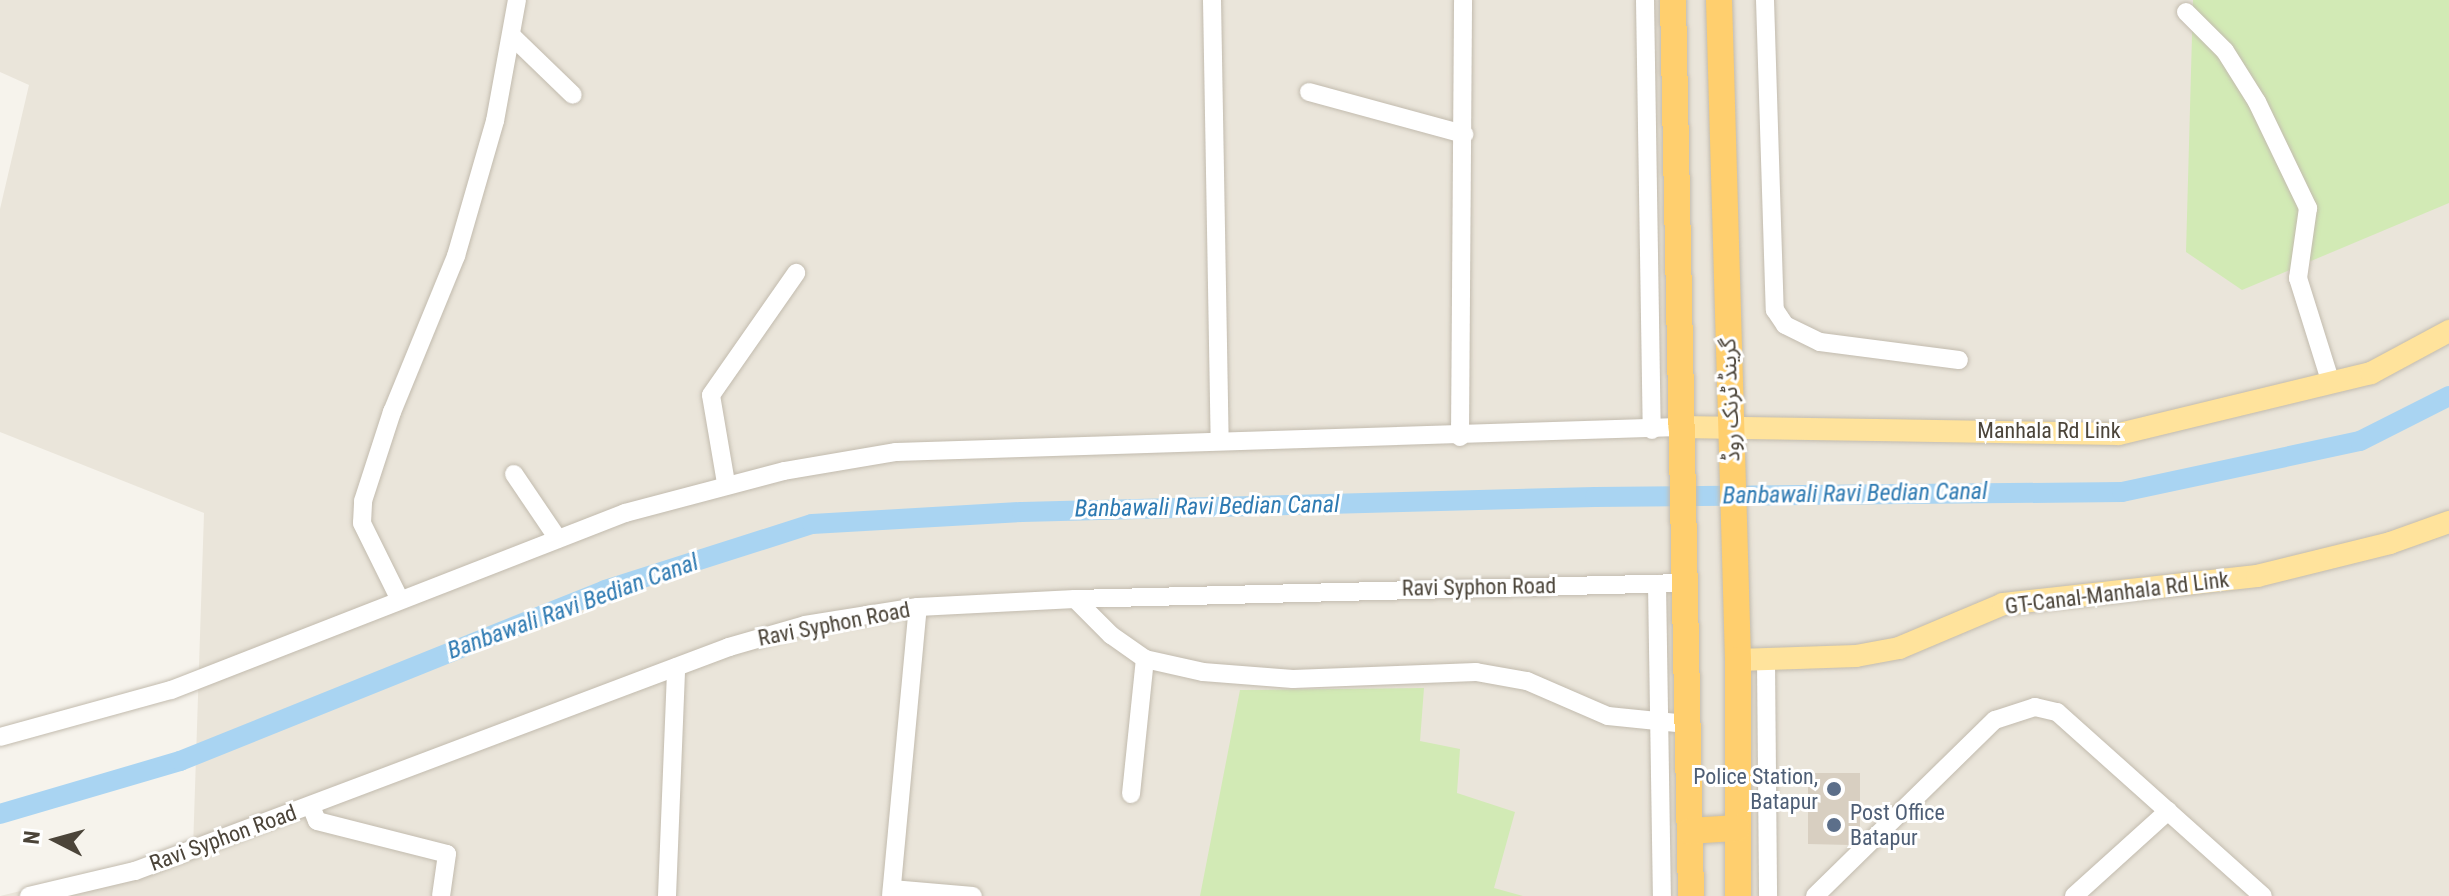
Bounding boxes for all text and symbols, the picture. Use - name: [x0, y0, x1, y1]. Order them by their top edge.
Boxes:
- street label: گرینڈ ٹرنک روڈ: [1715, 338, 1745, 462]
- street label: Manhala Rd Link: [1977, 418, 2121, 444]
- water label: Banbawali Ravi Bedian Canal: [1722, 477, 1988, 511]
- water label: Banbawali Ravi Bedian Canal: [1074, 490, 1340, 524]
- water label: Banbawali Ravi Bedian Canal: [444, 548, 702, 666]
- street label: GT-Canal-Manhala Rd Link: [2004, 566, 2230, 620]
- street label: Ravi Syphon Road: [1402, 572, 1556, 602]
- street label: Ravi Syphon Road: [756, 596, 912, 652]
- place label: Police Station, Batapur: [1693, 763, 1818, 814]
- marker: Police Station, Batapur: [1825, 780, 1843, 798]
- street label: Ravi Syphon Road: [146, 799, 300, 877]
- place label: Post Office Batapur: [1850, 799, 1945, 850]
- north arrow: [16, 800, 96, 880]
- marker: Post Office Batapur: [1825, 816, 1843, 834]
- text: N: [18, 829, 45, 845]

